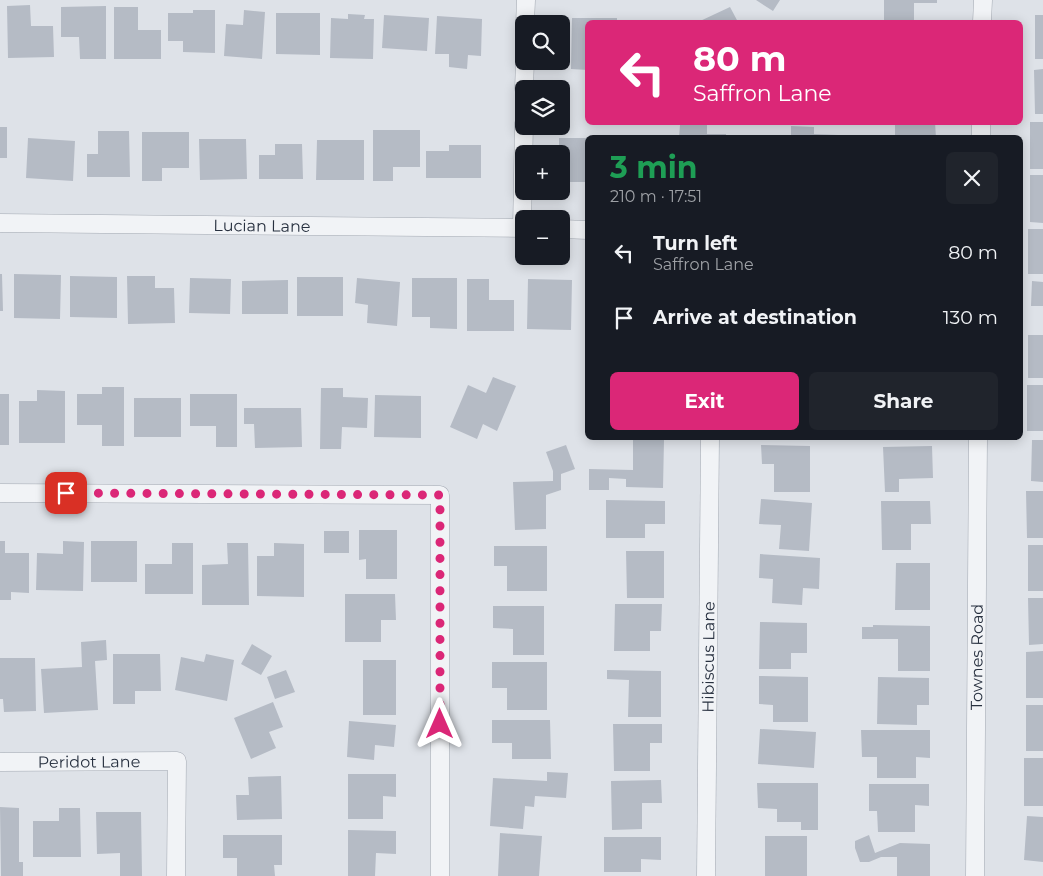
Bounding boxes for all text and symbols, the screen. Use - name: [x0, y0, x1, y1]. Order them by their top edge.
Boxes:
- map controls: [515, 15, 570, 265]
- button: search: [515, 15, 570, 70]
- text: 80 m: [693, 37, 787, 80]
- icon: left: [610, 40, 675, 105]
- button: layers: [515, 80, 570, 135]
- text: Saffron Lane: [693, 80, 832, 107]
- button: +: [515, 145, 570, 200]
- text: 3 min: [610, 149, 697, 186]
- button: close: [946, 152, 998, 204]
- text: 210 m · 17:51: [610, 187, 702, 206]
- button: −: [515, 210, 570, 265]
- street label: Lucian Lane: [213, 216, 311, 235]
- text: Turn left: [653, 232, 738, 255]
- icon: left: [610, 239, 638, 267]
- text: 80 m: [948, 241, 998, 264]
- text: Saffron Lane: [653, 255, 754, 274]
- icon: arrive: [610, 304, 638, 332]
- text: Arrive at destination: [653, 306, 857, 329]
- text: 130 m: [943, 306, 998, 329]
- button: Exit: [610, 372, 799, 430]
- button: Share: [809, 372, 998, 430]
- pin: [45, 472, 87, 514]
- icon: arrive: [52, 479, 80, 507]
- street label: Hibiscus Lane: [698, 601, 718, 713]
- street label: Townes Road: [967, 604, 986, 710]
- position arrow: [413, 697, 465, 749]
- street label: Peridot Lane: [38, 752, 140, 771]

